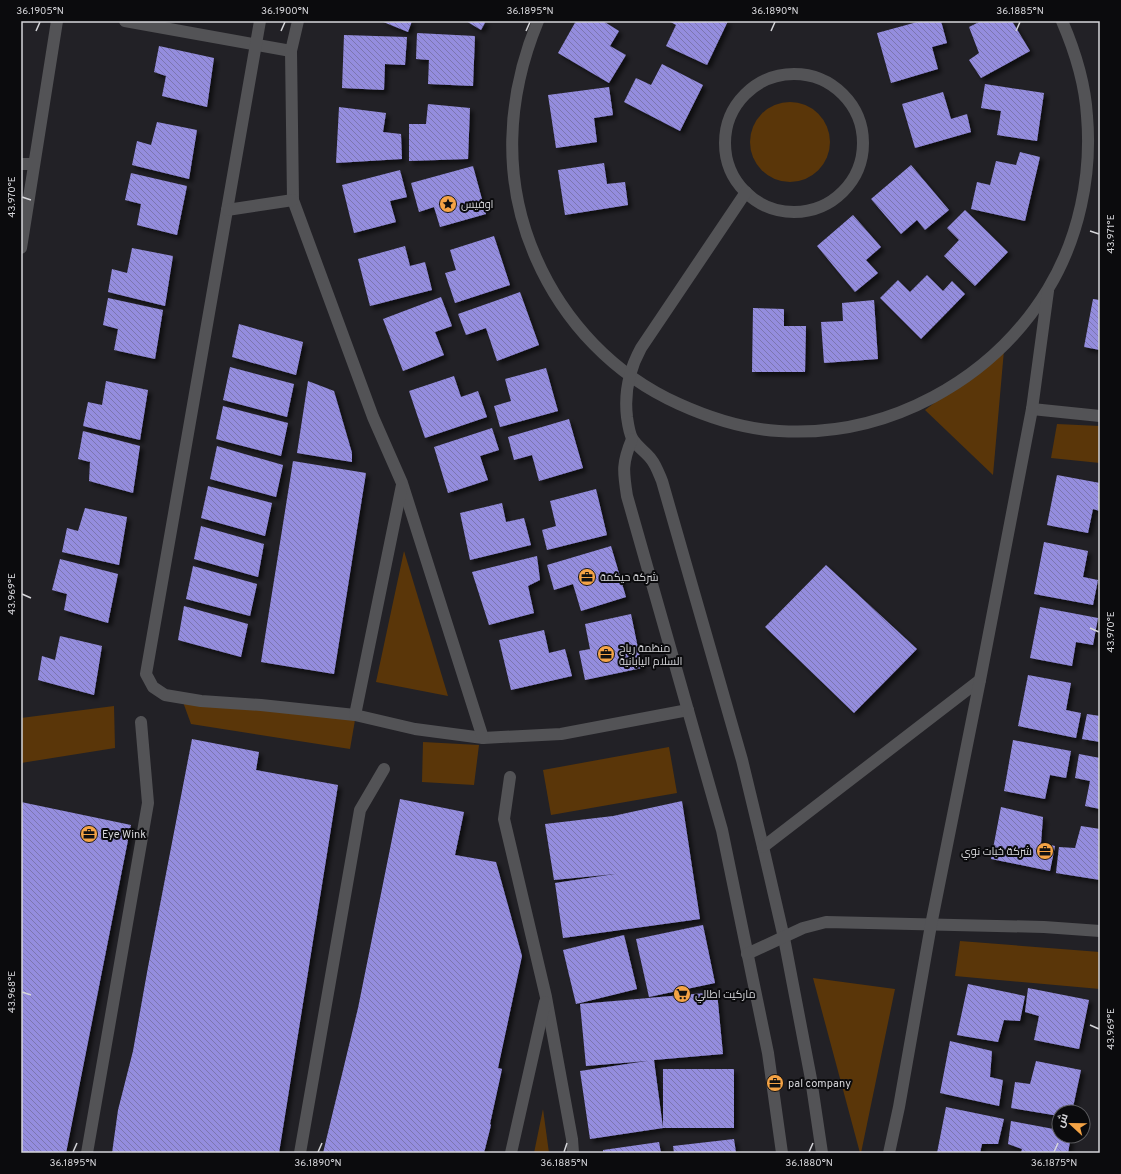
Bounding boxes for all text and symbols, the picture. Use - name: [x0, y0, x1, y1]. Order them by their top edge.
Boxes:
- text: 36.1905°N: [16, 5, 64, 18]
- text: 36.1900°N: [261, 5, 309, 18]
- text: 36.1895°N: [506, 5, 554, 18]
- text: 36.1890°N: [751, 5, 799, 18]
- text: 36.1885°N: [996, 5, 1044, 18]
- text: 43.970°E: [6, 176, 19, 218]
- place icon: اوفيس: [438, 194, 458, 214]
- place label: اوفيس: [461, 198, 494, 212]
- text: 43.971°E: [1105, 214, 1118, 254]
- office icon: شركة حيكمة: [577, 567, 597, 587]
- place label: شركة حيكمة: [600, 571, 658, 585]
- text: 43.969°E: [6, 573, 19, 615]
- text: 43.970°E: [1105, 611, 1118, 653]
- place label: منظمة رياح السلام اليابانية: [619, 642, 682, 669]
- office icon: منظمة رياح السلام اليابانية: [596, 644, 616, 664]
- office icon: Eye Wink: [79, 824, 99, 844]
- place label: Eye Wink: [102, 828, 146, 842]
- office icon: شركة خبات نوي: [1035, 841, 1055, 861]
- place label: شركة خبات نوي: [961, 845, 1032, 860]
- text: 43.968°E: [6, 971, 19, 1013]
- supermarket icon: ماركيت اطالي: [672, 984, 692, 1004]
- place label: ماركيت اطالي: [695, 988, 755, 1003]
- text: 43.969°E: [1105, 1008, 1118, 1050]
- office icon: pal company: [765, 1073, 785, 1093]
- place label: pal company: [788, 1077, 851, 1091]
- north arrow: [1051, 1104, 1091, 1144]
- text: ش: [1054, 1111, 1072, 1130]
- text: 36.1895°N: [49, 1157, 97, 1170]
- text: 36.1890°N: [294, 1157, 342, 1170]
- text: 36.1885°N: [540, 1157, 588, 1170]
- text: 36.1880°N: [785, 1157, 833, 1170]
- text: 36.1875°N: [1031, 1157, 1077, 1170]

